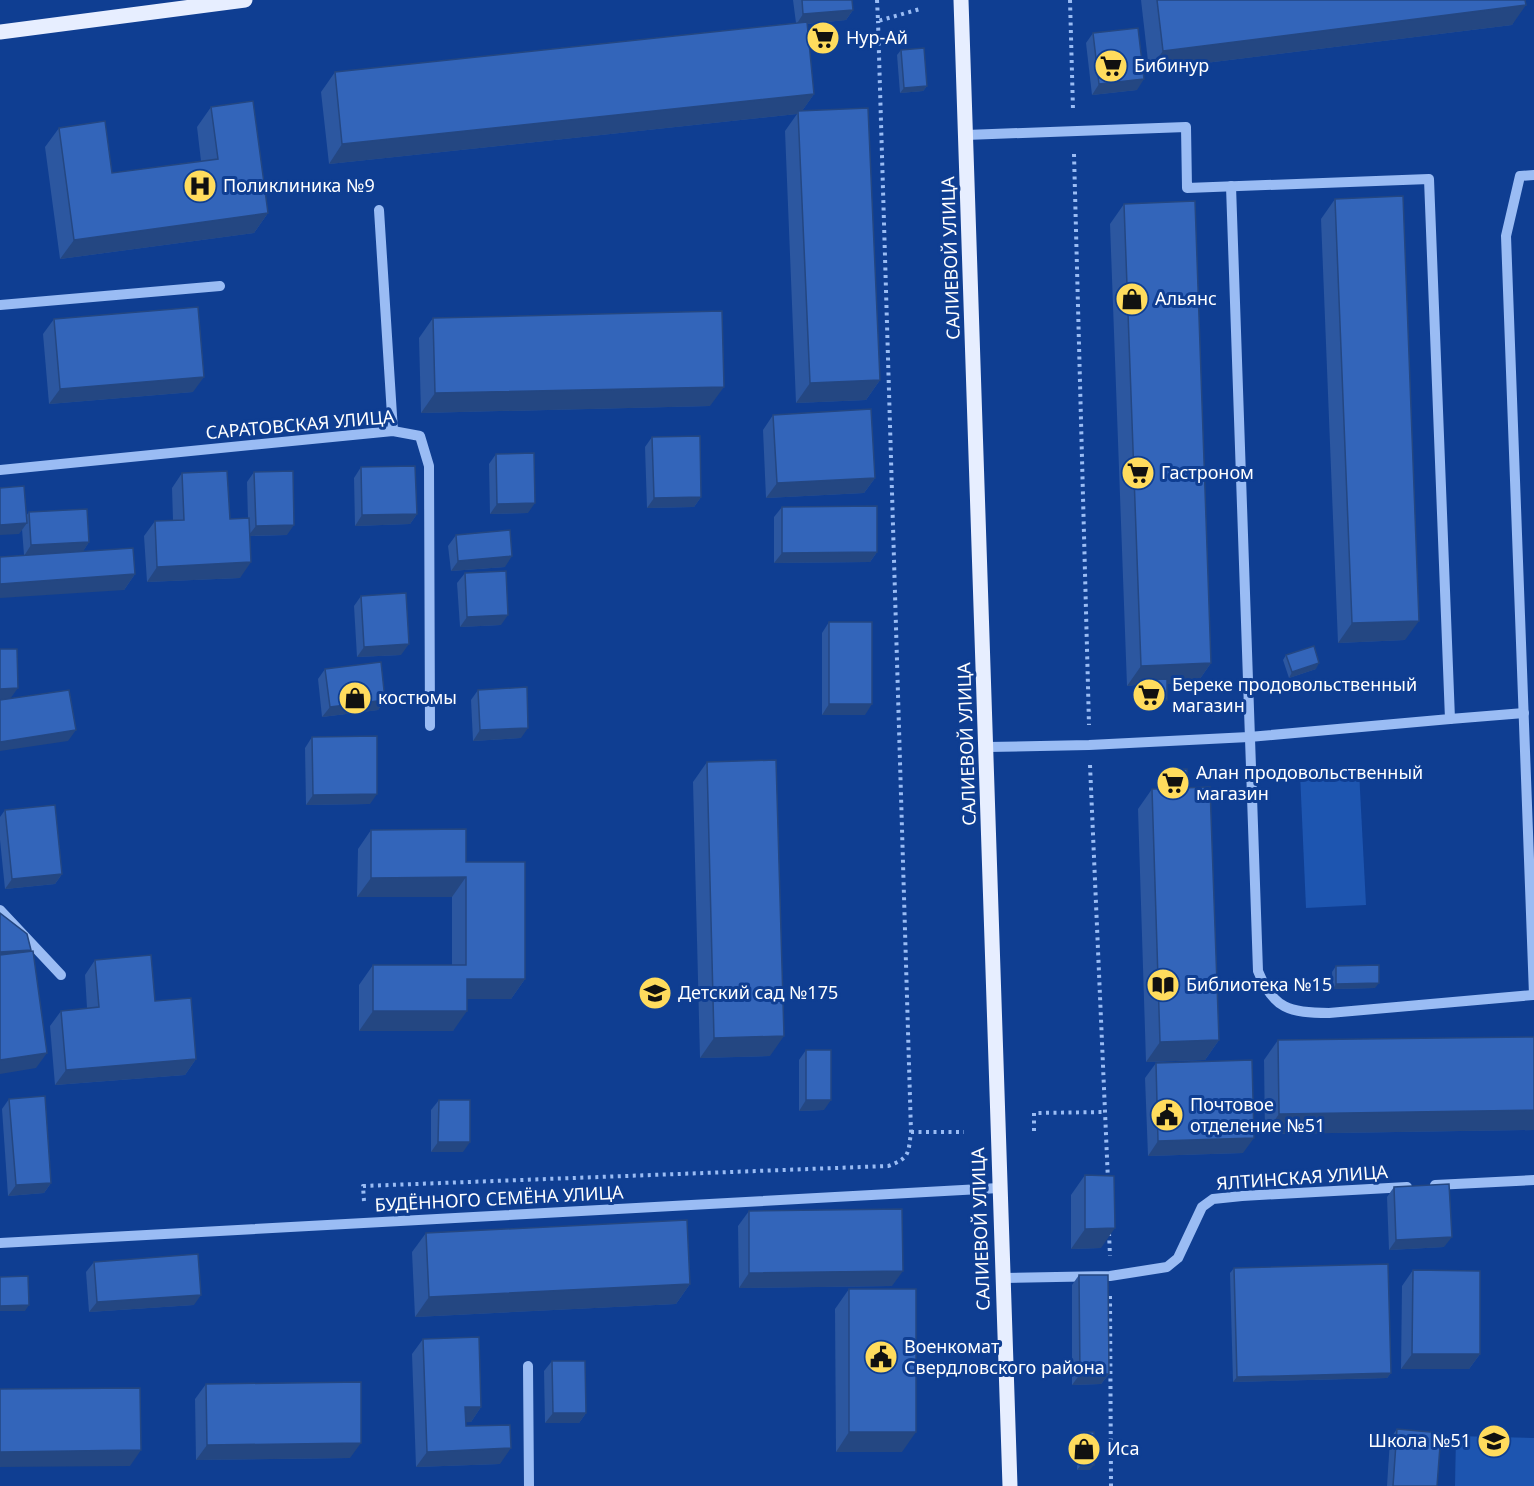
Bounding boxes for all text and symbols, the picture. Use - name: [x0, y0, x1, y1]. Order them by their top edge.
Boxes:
- supermarket icon: Нур-Ай: [805, 20, 841, 56]
- place label: Нур-Ай: [846, 25, 908, 49]
- supermarket icon: Бибинур: [1093, 48, 1129, 84]
- place label: Бибинур: [1134, 53, 1209, 77]
- hospital icon: Поликлиника №9: [182, 168, 218, 204]
- place label: Поликлиника №9: [223, 173, 375, 197]
- street label: САЛИЕВОЙ УЛИЦА: [935, 176, 965, 340]
- shop icon: Альянс: [1114, 281, 1150, 317]
- place label: Альянс: [1155, 286, 1217, 310]
- street label: САРАТОВСКАЯ УЛИЦА: [205, 404, 396, 444]
- supermarket icon: Гастроном: [1120, 455, 1156, 491]
- place label: Гастроном: [1161, 460, 1254, 484]
- street label: САЛИЕВОЙ УЛИЦА: [951, 662, 981, 826]
- place label: Береке продовольственный магазин: [1172, 672, 1417, 717]
- supermarket icon: Береке продовольственный магазин: [1131, 677, 1167, 713]
- shop icon: костюмы: [337, 680, 373, 716]
- place label: костюмы: [378, 685, 457, 709]
- place label: Алан продовольственный магазин: [1196, 760, 1423, 805]
- supermarket icon: Алан продовольственный магазин: [1155, 765, 1191, 801]
- library icon: Библиотека №15: [1145, 967, 1181, 1003]
- place label: Библиотека №15: [1186, 972, 1332, 996]
- school or university icon: Детский сад №175: [637, 975, 673, 1011]
- place label: Детский сад №175: [678, 980, 838, 1004]
- place label: Почтовое отделение №51: [1190, 1092, 1325, 1137]
- public building icon: Почтовое отделение №51: [1149, 1097, 1185, 1133]
- street label: САЛИЕВОЙ УЛИЦА: [965, 1147, 995, 1311]
- street label: ЯЛТИНСКАЯ УЛИЦА: [1215, 1159, 1389, 1195]
- street label: БУДЁННОГО СЕМЁНА УЛИЦА: [374, 1179, 624, 1216]
- place label: Военкомат Свердловского района: [904, 1334, 1105, 1379]
- public building icon: Военкомат Свердловского района: [863, 1339, 899, 1375]
- school or university icon: Школа №51: [1476, 1423, 1512, 1459]
- place label: Школа №51: [1368, 1428, 1471, 1452]
- shop icon: Иса: [1066, 1431, 1102, 1467]
- place label: Иса: [1107, 1436, 1140, 1460]

